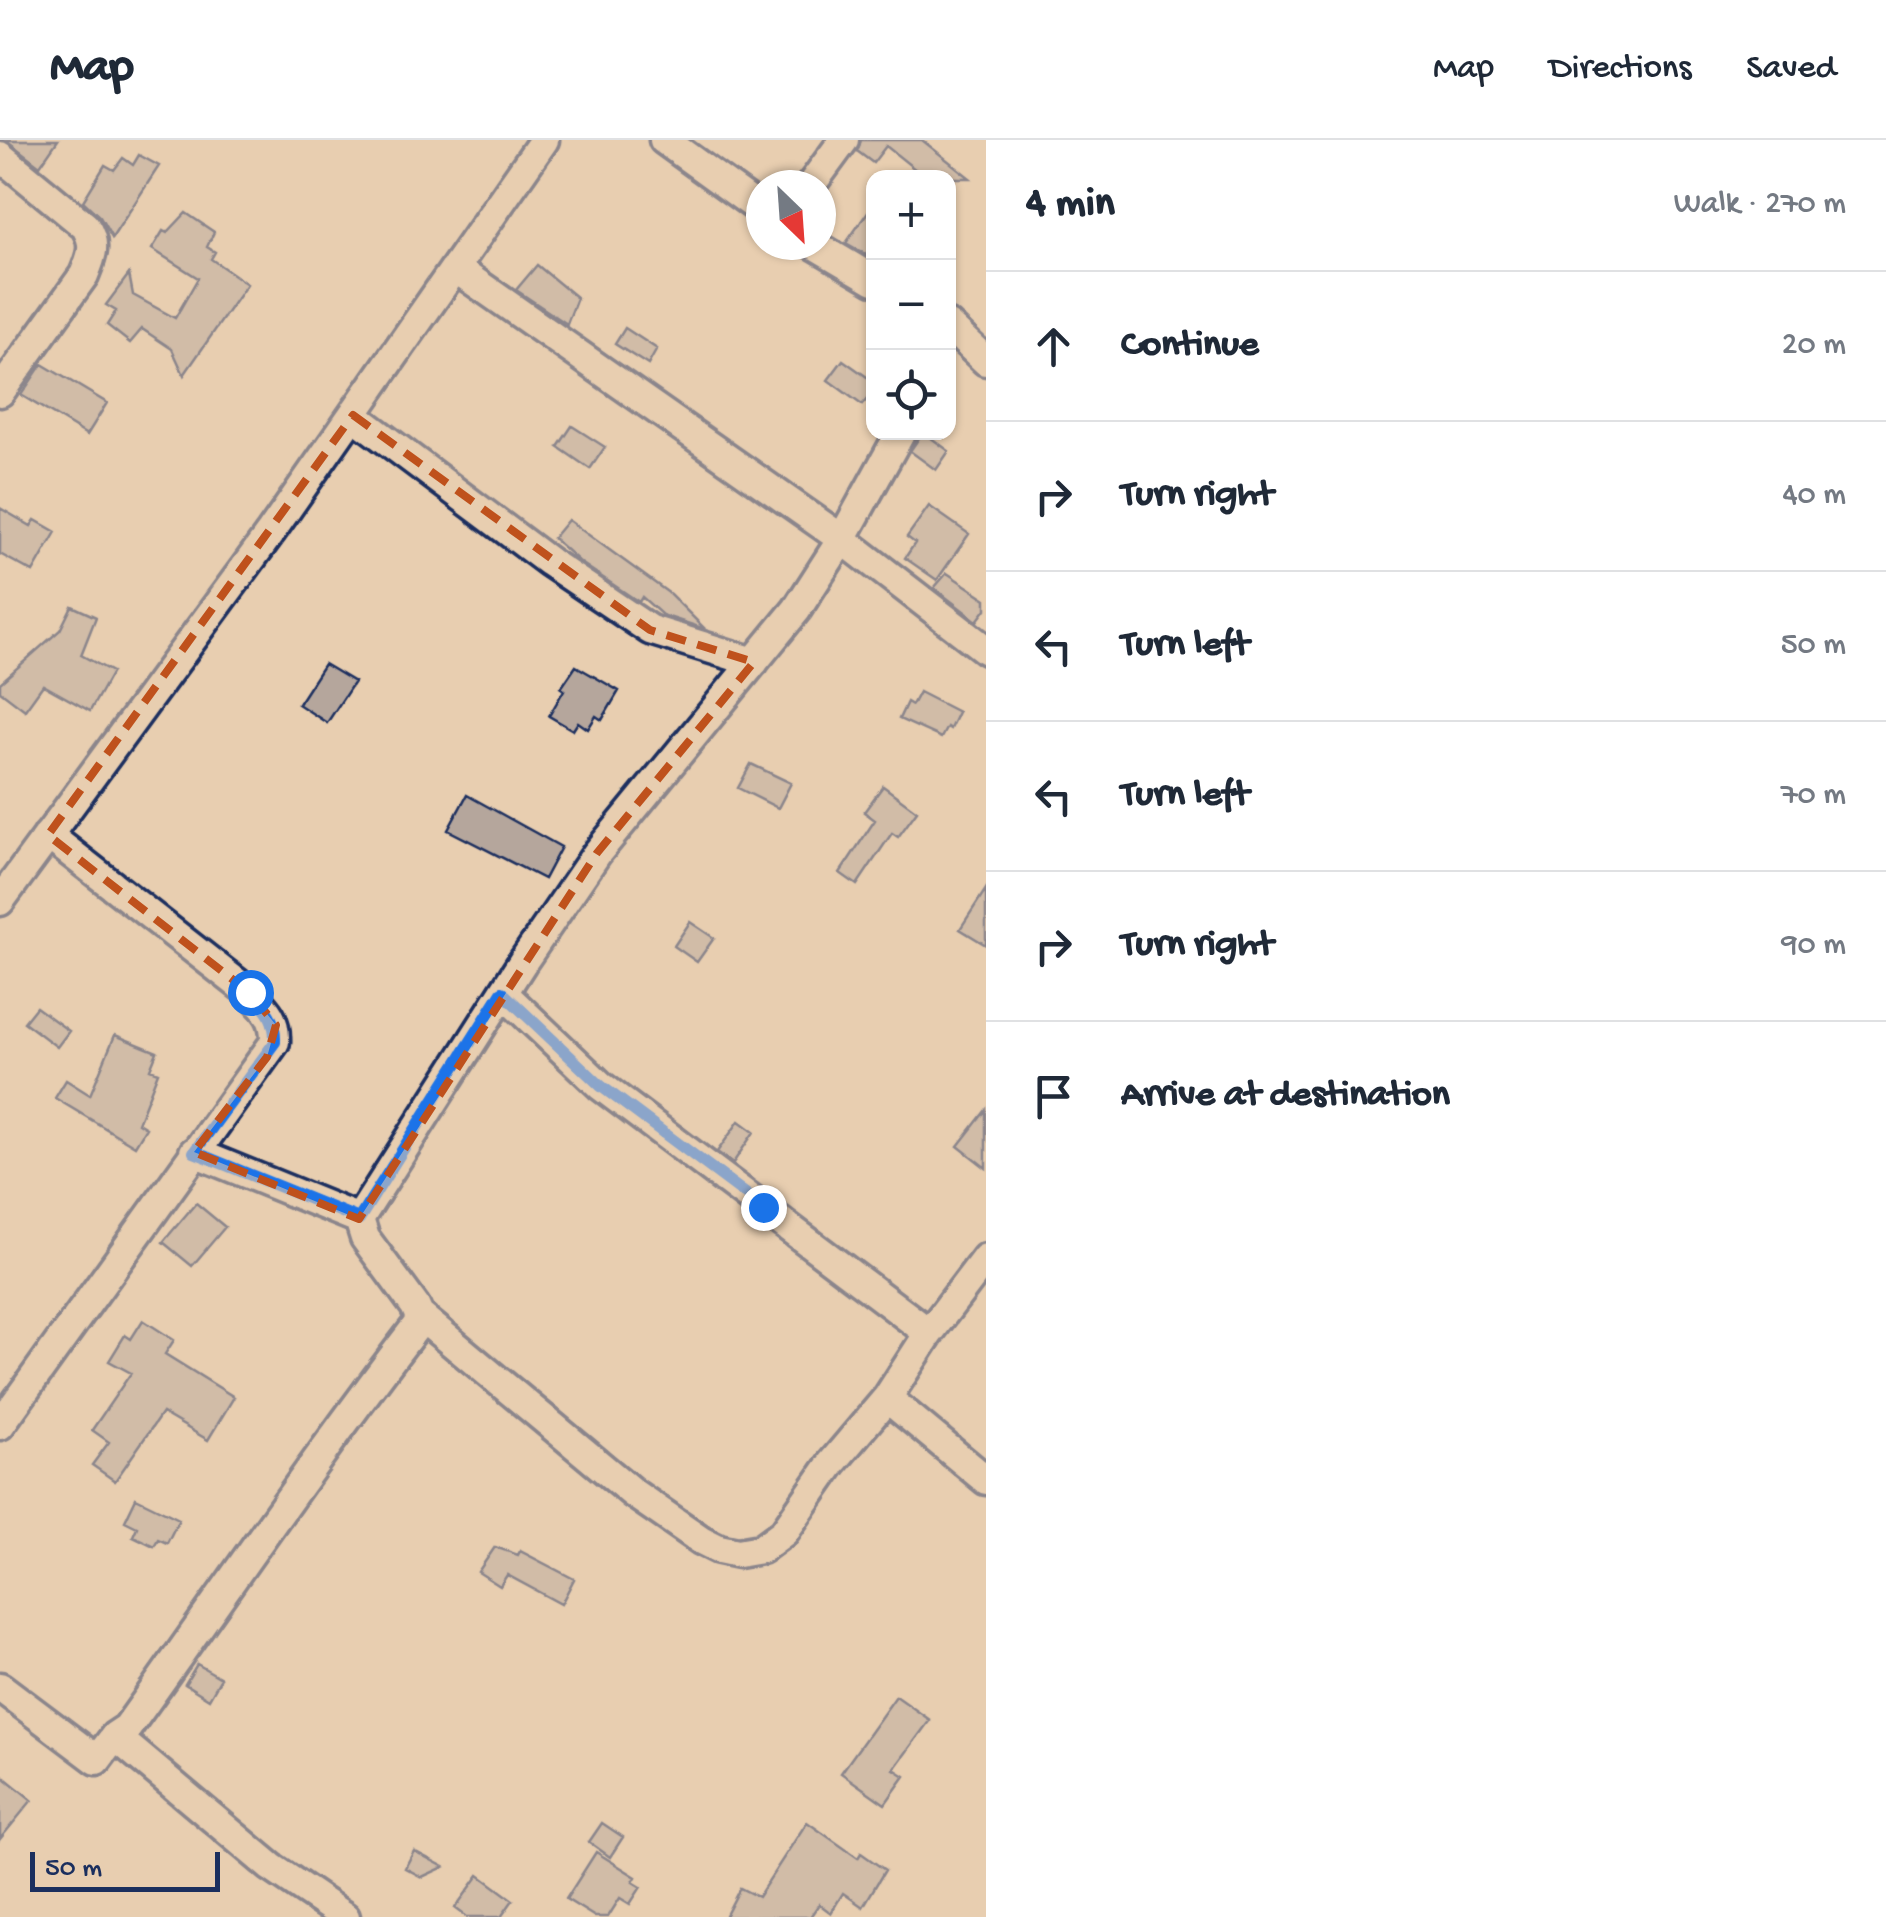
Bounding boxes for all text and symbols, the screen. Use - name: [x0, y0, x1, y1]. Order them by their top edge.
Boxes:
- text: Map: [50, 41, 134, 98]
- text: Map: [1433, 49, 1494, 90]
- text: Directions: [1549, 49, 1691, 90]
- text: Saved: [1746, 49, 1836, 90]
- north arrow: [746, 170, 836, 260]
- map controls: [866, 170, 956, 440]
- button: +: [866, 170, 956, 260]
- text: 4 min: [1026, 181, 1115, 230]
- text: Walk · 270 m: [1674, 186, 1846, 224]
- button: −: [866, 260, 956, 350]
- icon: ahead: [1026, 319, 1081, 374]
- text: Continue: [1121, 324, 1259, 368]
- text: 20 m: [1782, 327, 1846, 365]
- button: locate: [866, 350, 956, 440]
- icon: right: [1026, 469, 1081, 524]
- text: Turn right: [1121, 474, 1273, 518]
- text: 40 m: [1782, 477, 1846, 515]
- icon: left: [1026, 619, 1081, 674]
- text: Turn left: [1121, 624, 1249, 668]
- text: 50 m: [1781, 627, 1846, 665]
- icon: left: [1026, 769, 1081, 824]
- text: Turn left: [1121, 774, 1249, 818]
- text: 70 m: [1781, 777, 1846, 815]
- icon: right: [1026, 919, 1081, 974]
- text: Turn right: [1121, 924, 1273, 968]
- text: 90 m: [1782, 927, 1846, 965]
- route start: [228, 970, 274, 1016]
- icon: arrive: [1026, 1069, 1081, 1124]
- text: Arrive at destination: [1121, 1074, 1450, 1118]
- route end: [741, 1185, 787, 1231]
- scale bar: [30, 1847, 220, 1892]
- text: 50 m: [45, 1853, 102, 1886]

